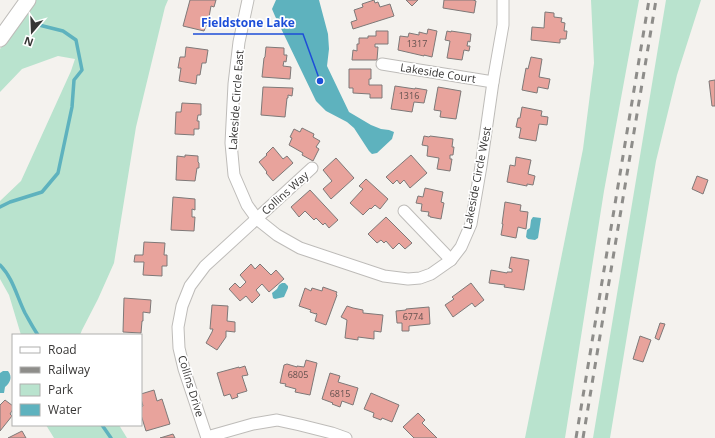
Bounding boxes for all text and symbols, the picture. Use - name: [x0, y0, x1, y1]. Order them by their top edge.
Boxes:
- callout: Fieldstone Lake: [193, 10, 303, 34]
- north arrow: [12, 12, 52, 52]
- text: Fieldstone Lake: [201, 14, 295, 31]
- text: N: [22, 33, 35, 50]
- house number: 1317: [407, 37, 427, 50]
- street label: Lakeside Circle East: [225, 49, 246, 150]
- street label: Lakeside Court: [399, 59, 477, 86]
- house number: 1316: [399, 89, 419, 102]
- street label: Lakeside Circle West: [459, 125, 494, 231]
- street label: Collins Way: [258, 167, 312, 218]
- house number: 6774: [403, 310, 423, 323]
- legend: [12, 334, 142, 426]
- text: Road: [48, 341, 77, 358]
- street label: Collins Drive: [175, 353, 208, 418]
- text: Railway: [48, 361, 91, 378]
- house number: 6805: [288, 368, 308, 381]
- text: Park: [48, 381, 74, 398]
- house number: 6815: [330, 387, 350, 400]
- text: Water: [48, 401, 82, 418]

